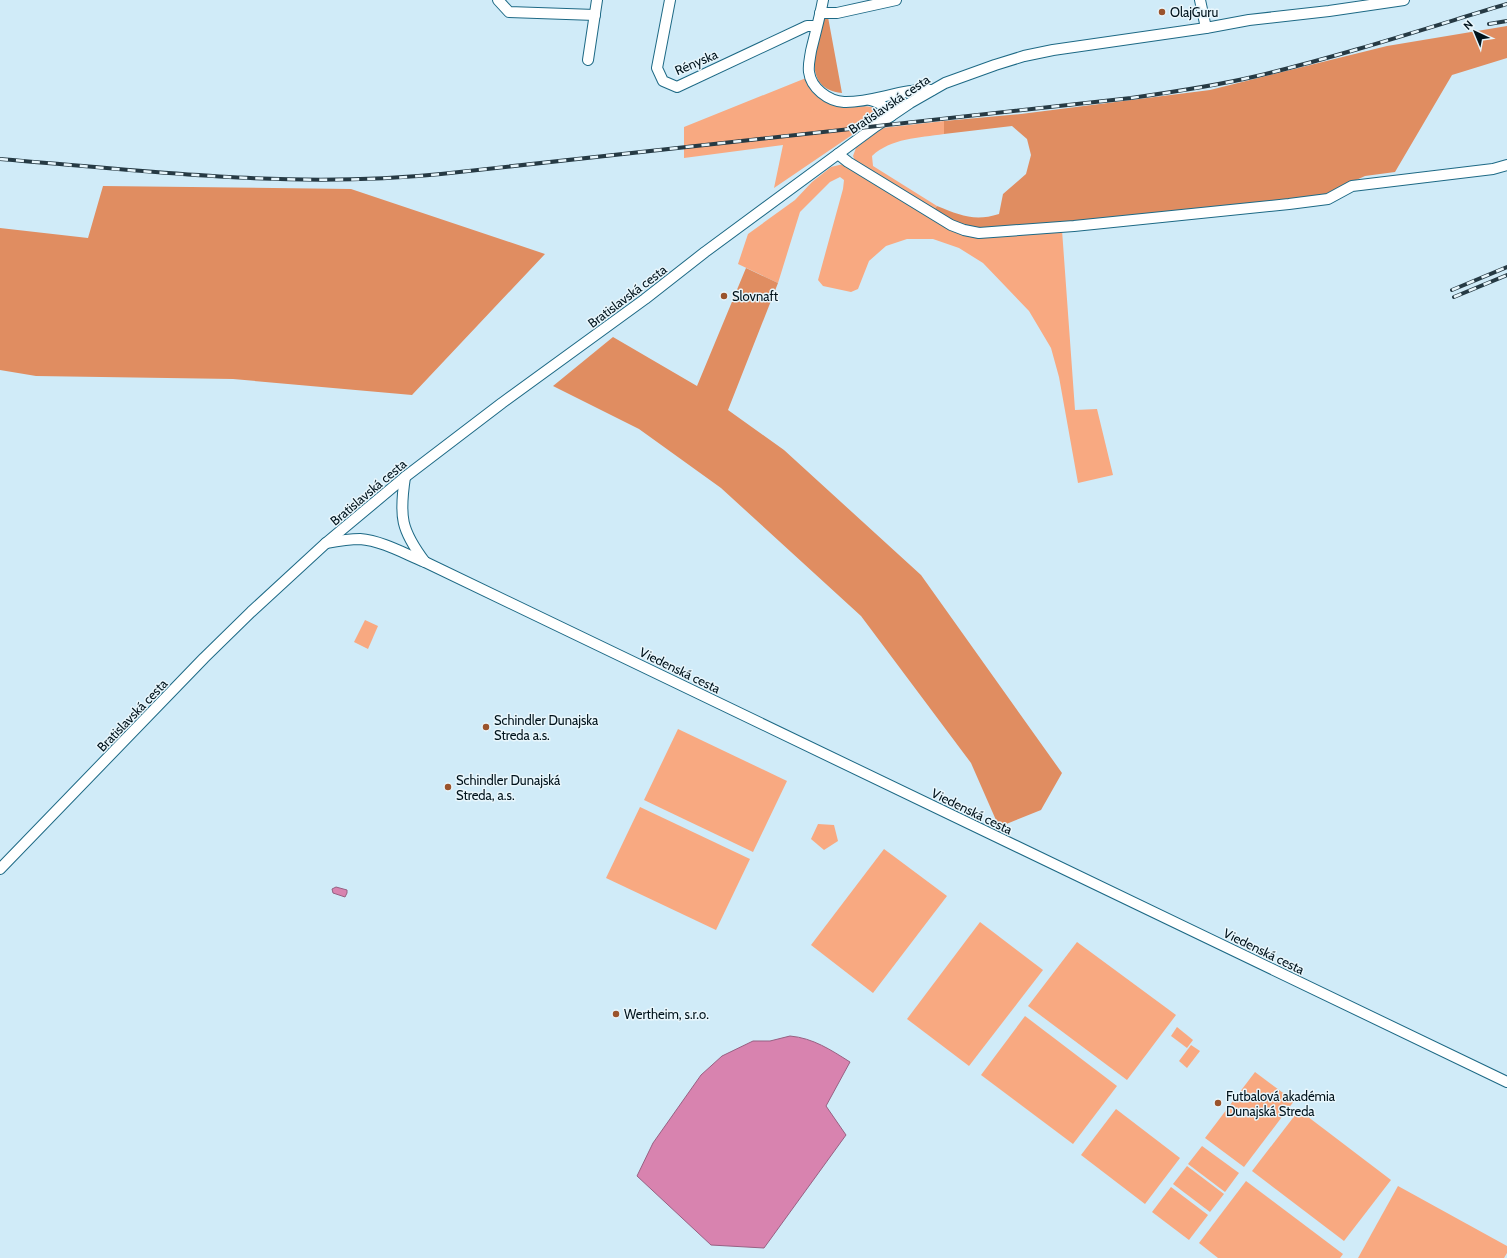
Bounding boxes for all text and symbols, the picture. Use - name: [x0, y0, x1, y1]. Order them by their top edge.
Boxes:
- place label: OlajGuru: [1170, 4, 1218, 21]
- marker: OlajGuru: [1157, 7, 1167, 17]
- north arrow: [1455, 12, 1495, 52]
- text: N: [1460, 17, 1476, 33]
- street label: Rényska: [672, 46, 721, 78]
- street label: Bratislavská cesta: [845, 71, 933, 137]
- street label: Bratislavská cesta: [584, 261, 670, 331]
- place label: Slovnaft: [732, 288, 779, 304]
- marker: Slovnaft: [719, 291, 729, 301]
- street label: Bratislavská cesta: [327, 455, 410, 529]
- street label: Viedenská cesta: [637, 644, 724, 697]
- street label: Bratislavská cesta: [93, 675, 171, 755]
- place label: Schindler Dunajska Streda a.s.: [494, 712, 599, 743]
- marker: Schindler Dunajska Streda a.s.: [481, 722, 491, 732]
- place label: Schindler Dunajská Streda, a.s.: [456, 772, 561, 803]
- marker: Schindler Dunajská Streda, a.s.: [443, 782, 453, 792]
- street label: Viedenská cesta: [929, 785, 1016, 838]
- street label: Viedenská cesta: [1221, 925, 1308, 978]
- place label: Wertheim, s.r.o.: [624, 1006, 709, 1022]
- marker: Wertheim, s.r.o.: [611, 1009, 621, 1019]
- place label: Futbalová akadémia Dunajská Streda: [1226, 1088, 1336, 1120]
- marker: Futbalová akadémia Dunajská Streda: [1213, 1098, 1223, 1108]

